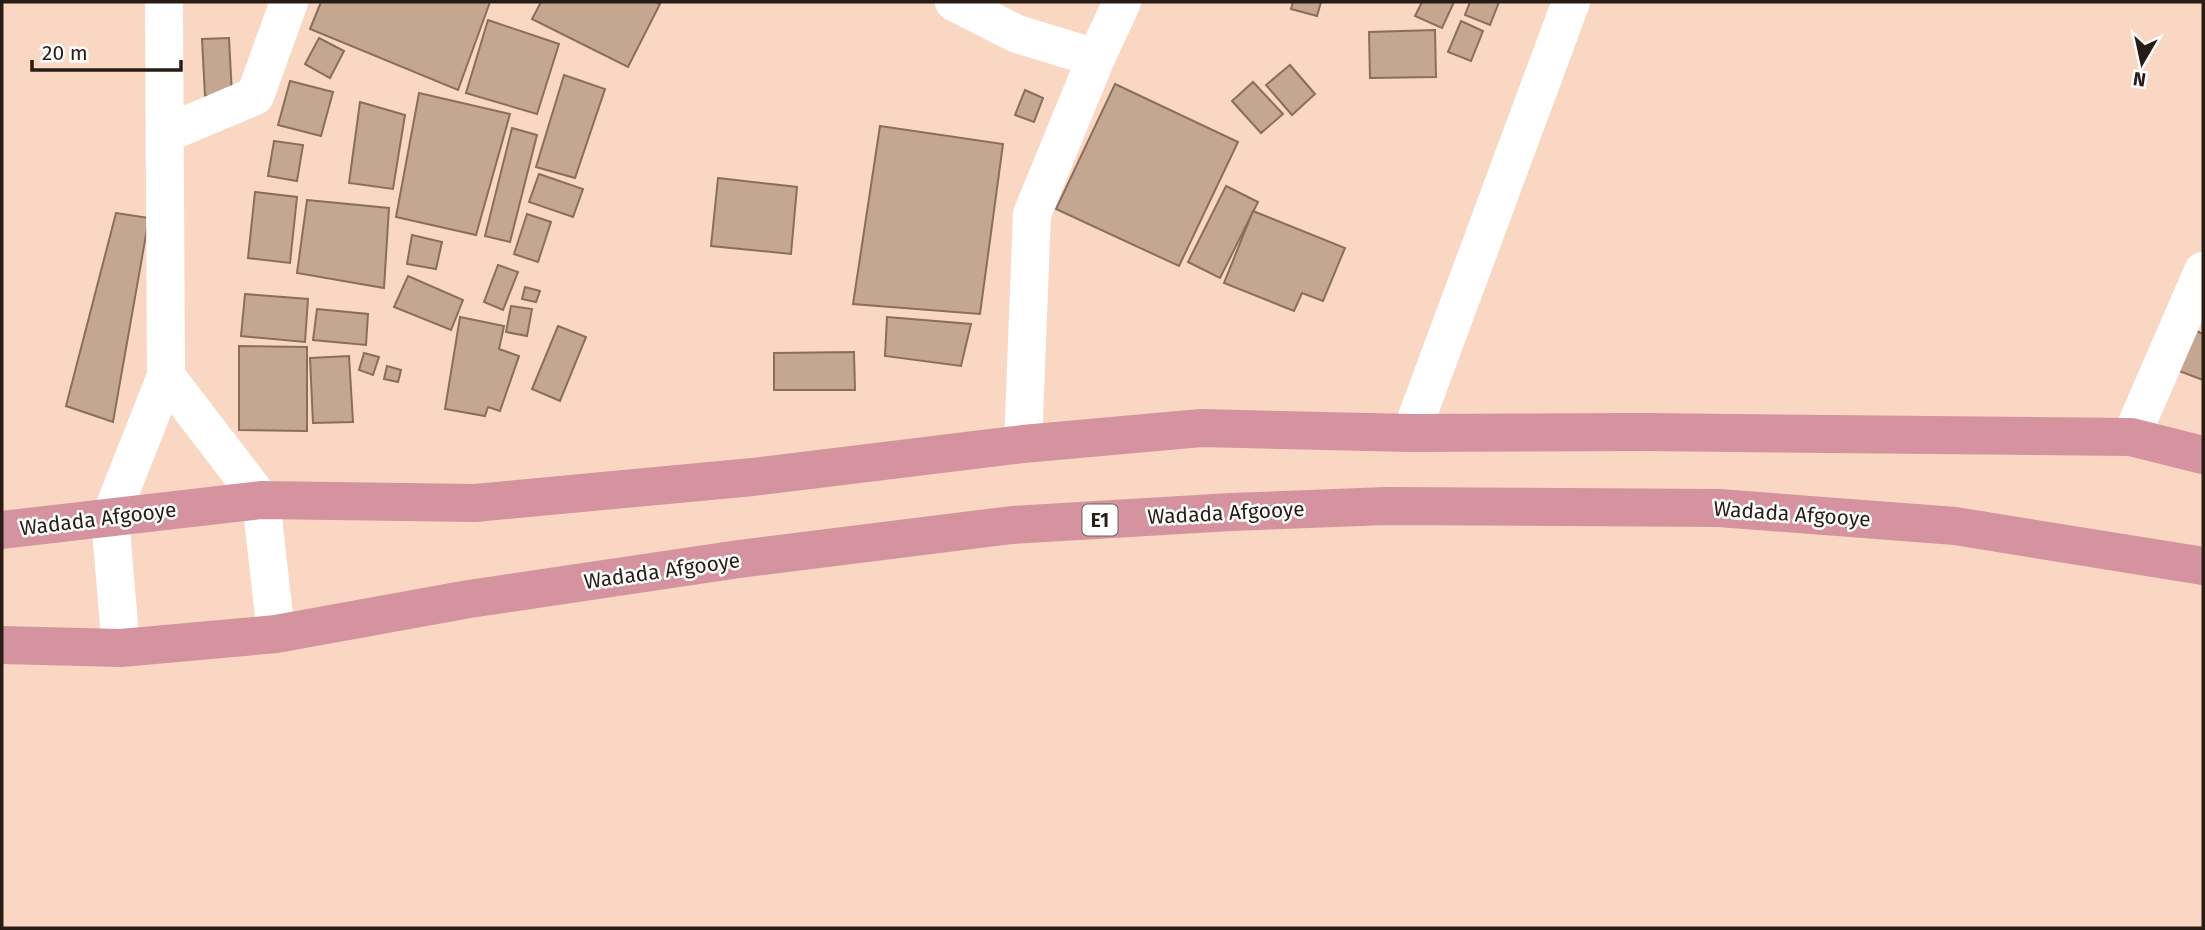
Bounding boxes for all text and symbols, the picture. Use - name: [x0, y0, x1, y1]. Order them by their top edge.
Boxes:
- scale bar: [32, 28, 180, 72]
- north arrow: [2107, 28, 2177, 98]
- text: 20 m: [42, 40, 88, 66]
- text: N: [2131, 67, 2147, 92]
- street label: Wadada Afgooye: [1147, 496, 1305, 530]
- street label: Wadada Afgooye: [1713, 496, 1871, 532]
- street label: Wadada Afgooye: [18, 497, 178, 541]
- road number: E1: [1082, 505, 1118, 536]
- street label: Wadada Afgooye: [582, 547, 742, 595]

